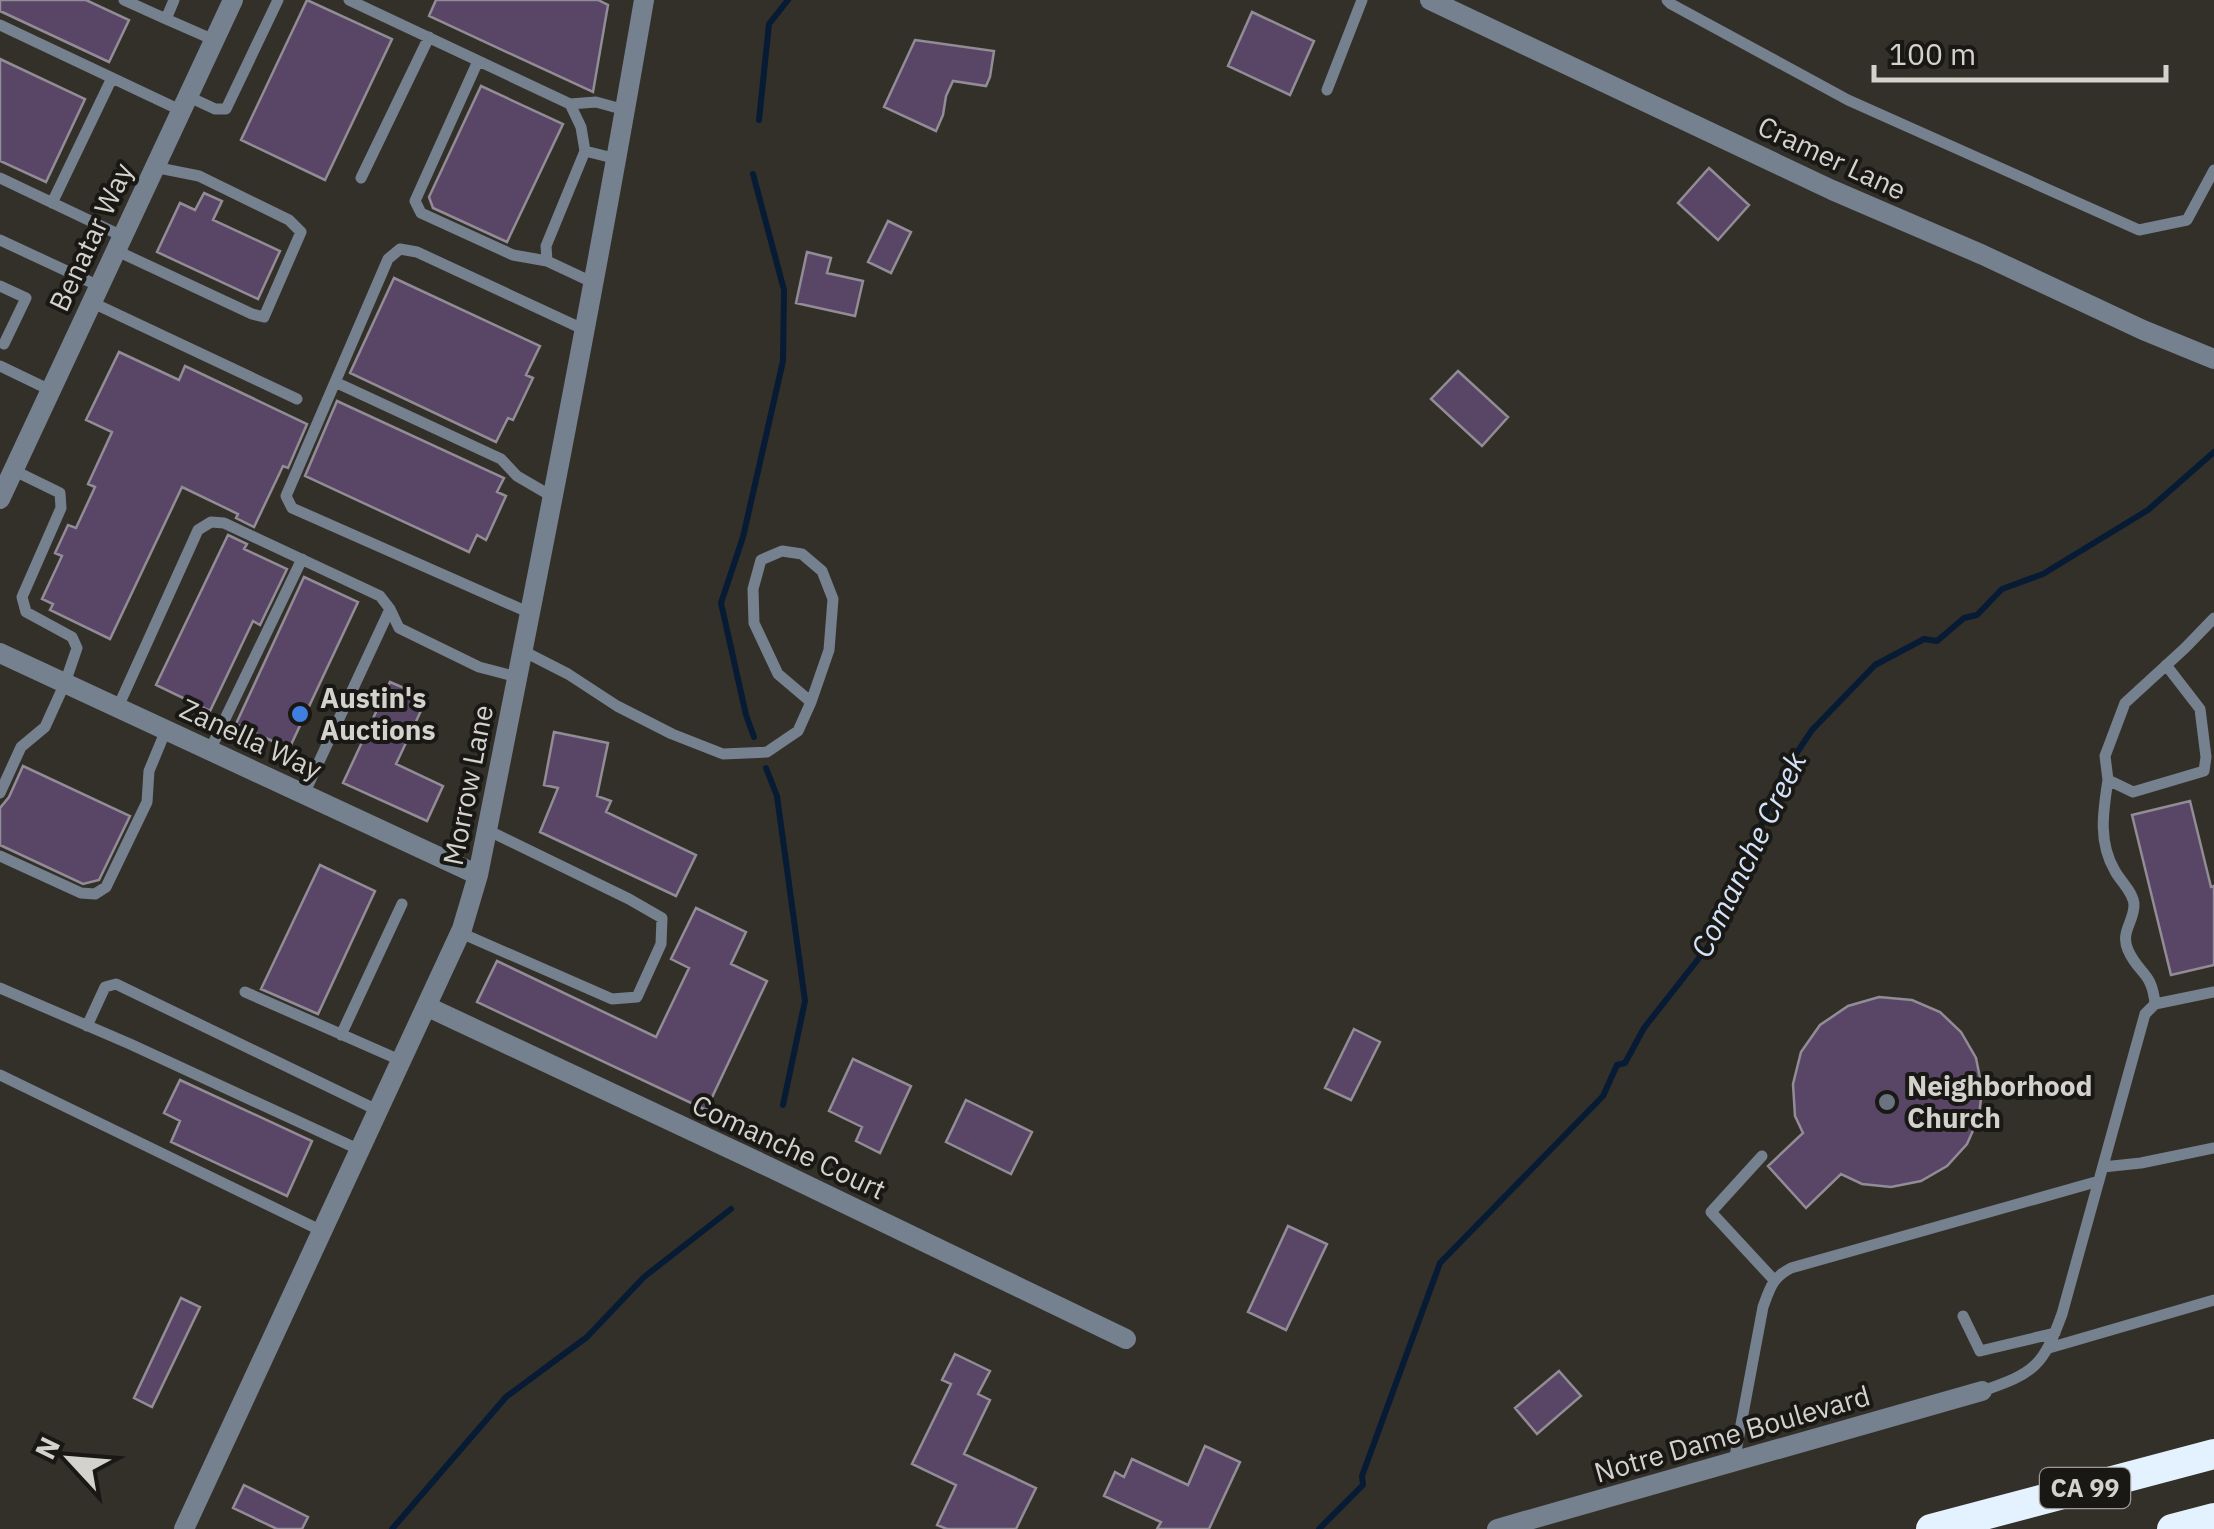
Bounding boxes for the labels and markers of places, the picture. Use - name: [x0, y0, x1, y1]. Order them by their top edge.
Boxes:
- place label: Austin's Auctions: [320, 679, 436, 748]
- marker: Austin's Auctions: [289, 703, 311, 725]
- place label: Neighborhood Church: [1907, 1067, 2093, 1136]
- marker: Neighborhood Church: [1876, 1091, 1898, 1113]

